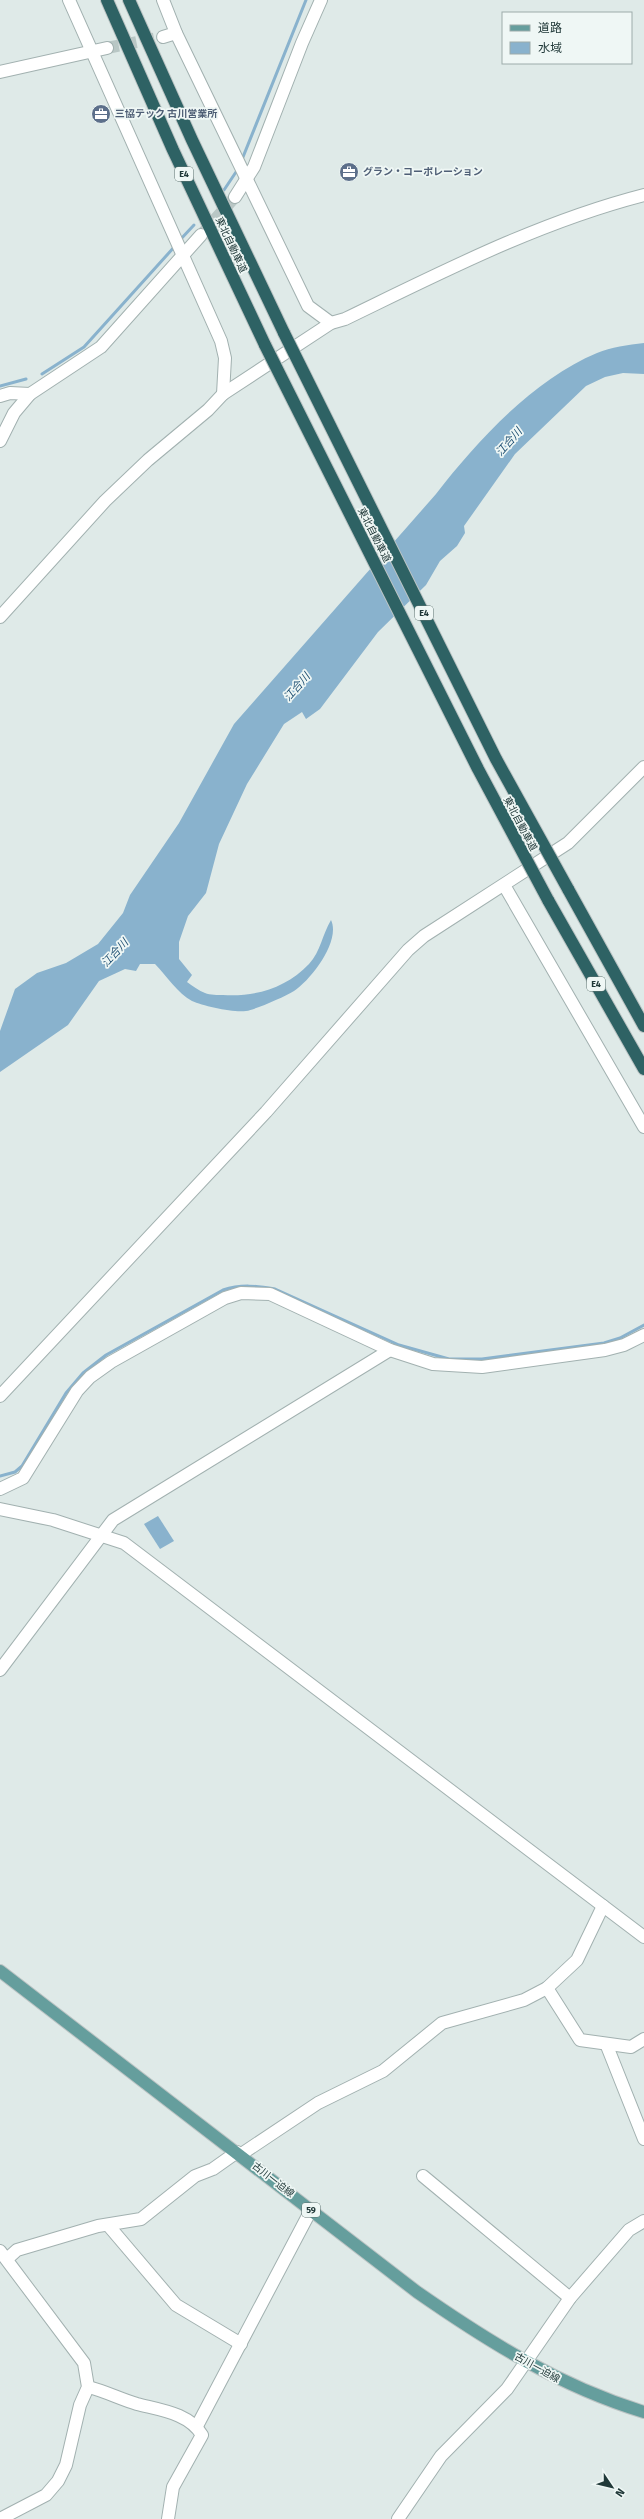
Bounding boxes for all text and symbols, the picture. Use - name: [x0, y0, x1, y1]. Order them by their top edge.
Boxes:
- legend: [502, 12, 632, 64]
- text: 道路: [538, 21, 562, 35]
- text: 水域: [538, 41, 562, 55]
- office icon: 三協テック 古川営業所: [90, 103, 112, 125]
- place label: 三協テック 古川営業所: [115, 108, 217, 120]
- office icon: グラン・コーポレーション: [338, 161, 360, 183]
- place label: グラン・コーポレーション: [363, 166, 483, 178]
- road number: E4: [175, 167, 193, 181]
- street label: 東北自動車道: [213, 215, 249, 275]
- water label: 江合川: [493, 425, 525, 459]
- street label: 東北自動車道: [355, 506, 393, 564]
- road number: E4: [415, 606, 433, 620]
- water label: 江合川: [281, 670, 313, 704]
- street label: 東北自動車道: [501, 795, 539, 853]
- water label: 江合川: [99, 936, 132, 970]
- road number: E4: [587, 977, 605, 991]
- street label: 古川一迫線: [250, 2160, 296, 2200]
- road number: 59: [302, 2203, 320, 2217]
- street label: 古川一迫線: [512, 2351, 562, 2385]
- north arrow: [592, 2467, 632, 2507]
- text: N: [612, 2486, 627, 2499]

